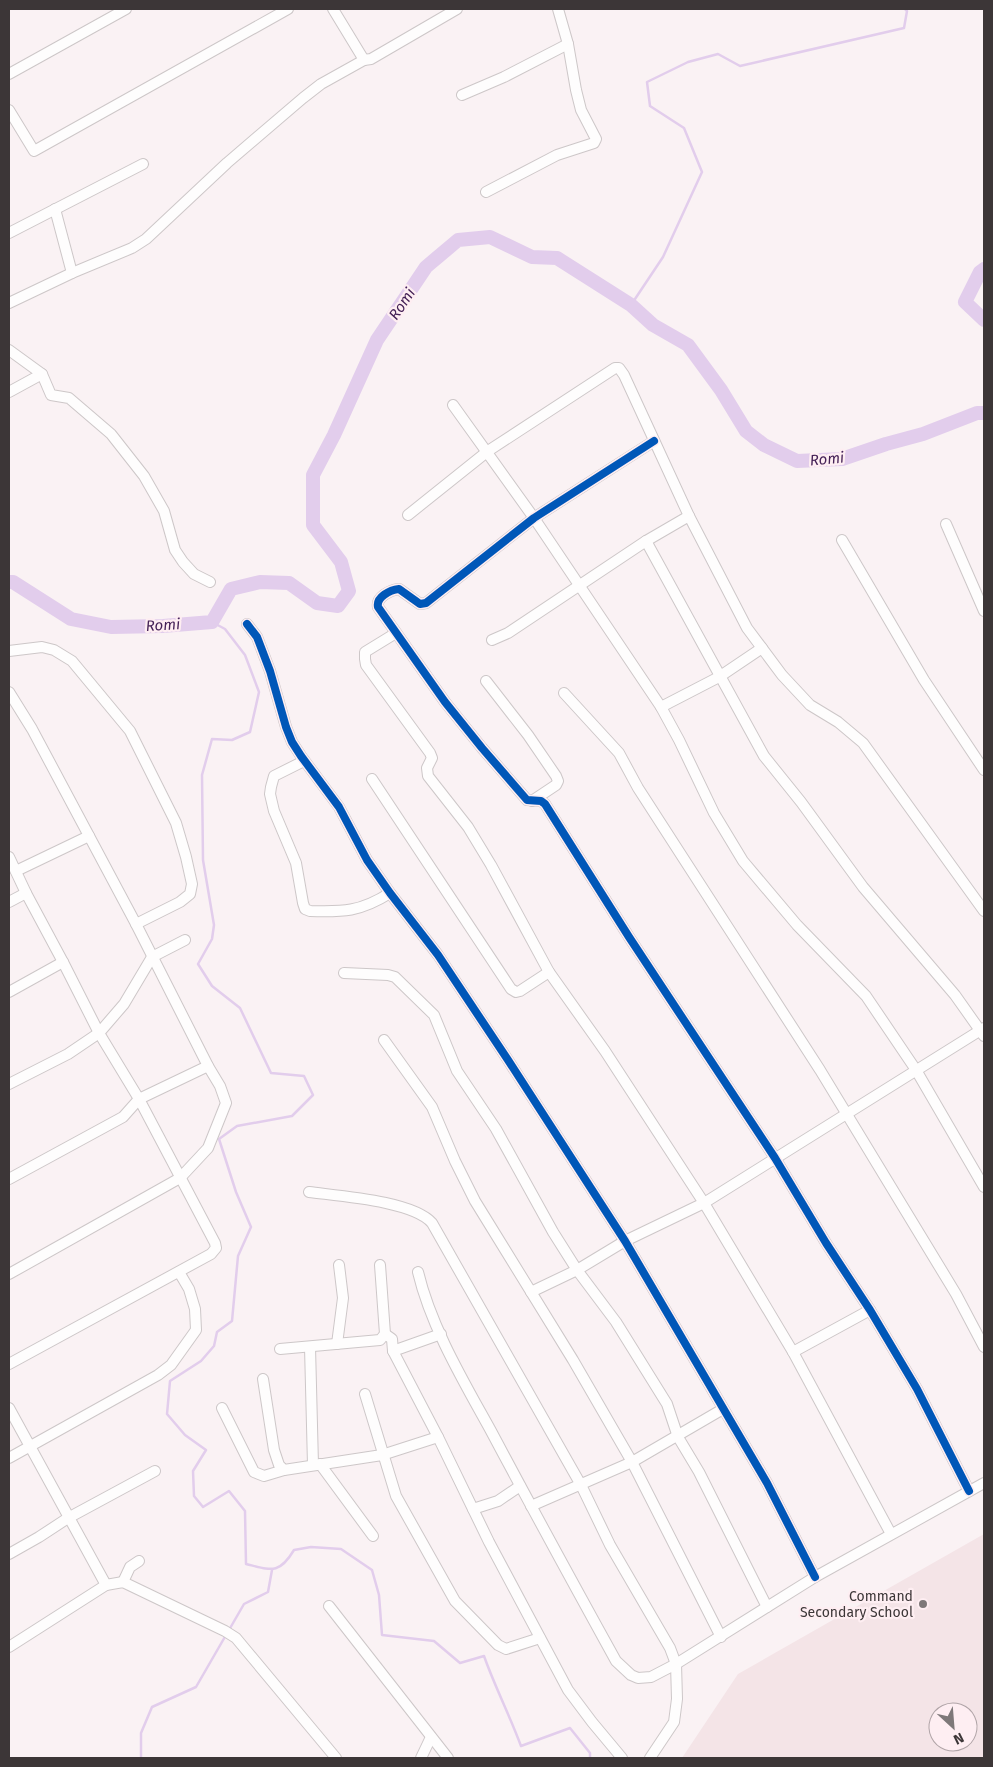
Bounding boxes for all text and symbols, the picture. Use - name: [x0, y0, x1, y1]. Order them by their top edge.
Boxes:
- water label: Romi: [385, 285, 419, 323]
- water label: Romi: [809, 449, 845, 469]
- water label: Romi: [145, 615, 181, 635]
- place label: Command Secondary School: [800, 1588, 913, 1621]
- marker: Command Secondary School: [917, 1598, 929, 1610]
- north arrow: [928, 1702, 978, 1752]
- text: N: [951, 1729, 966, 1748]

